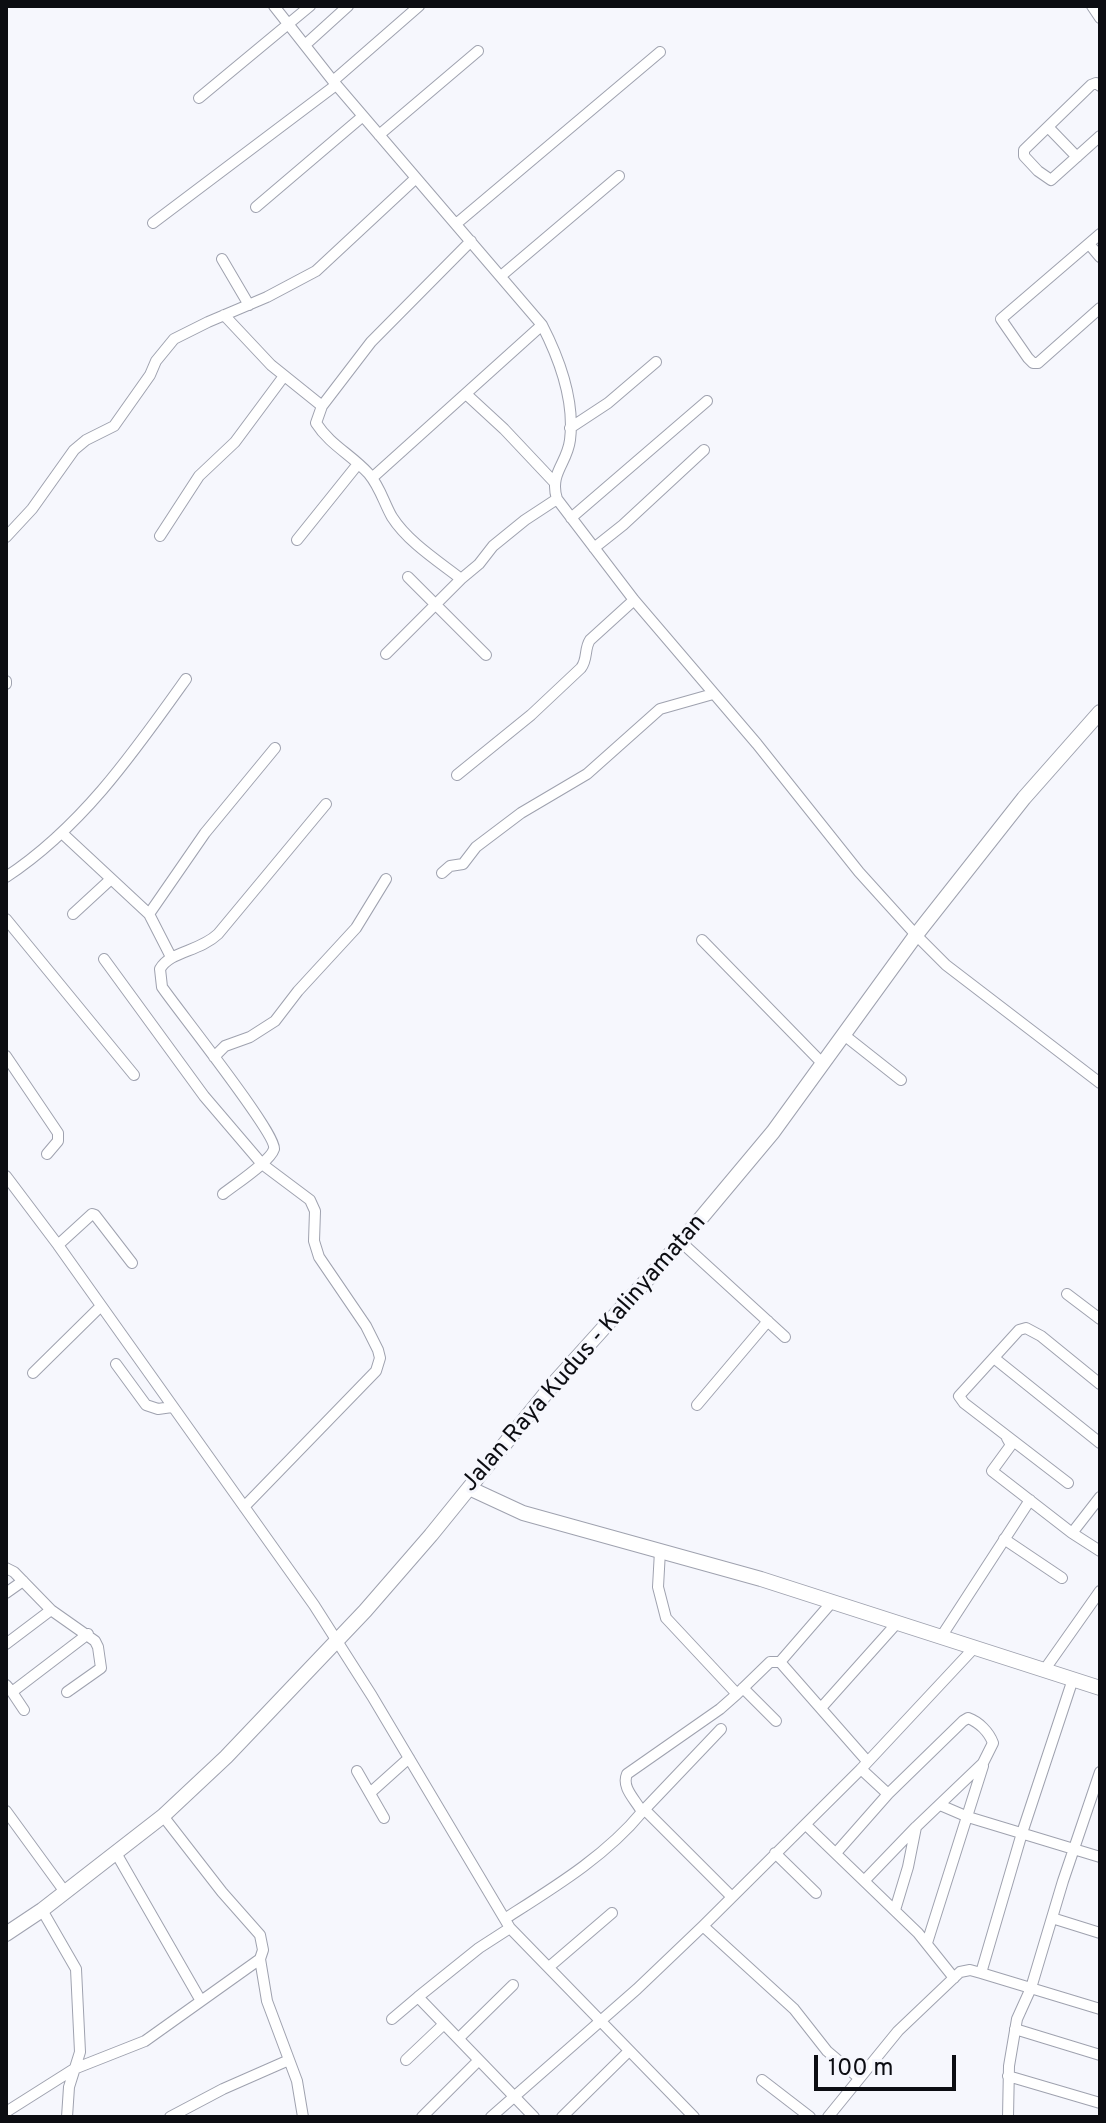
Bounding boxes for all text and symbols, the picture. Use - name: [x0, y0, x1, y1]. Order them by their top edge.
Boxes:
- street label: Jalan Raya Kudus - Kalinyamatan: [457, 1209, 713, 1499]
- scale bar: [818, 2039, 960, 2089]
- text: 100 m: [828, 2054, 894, 2084]

